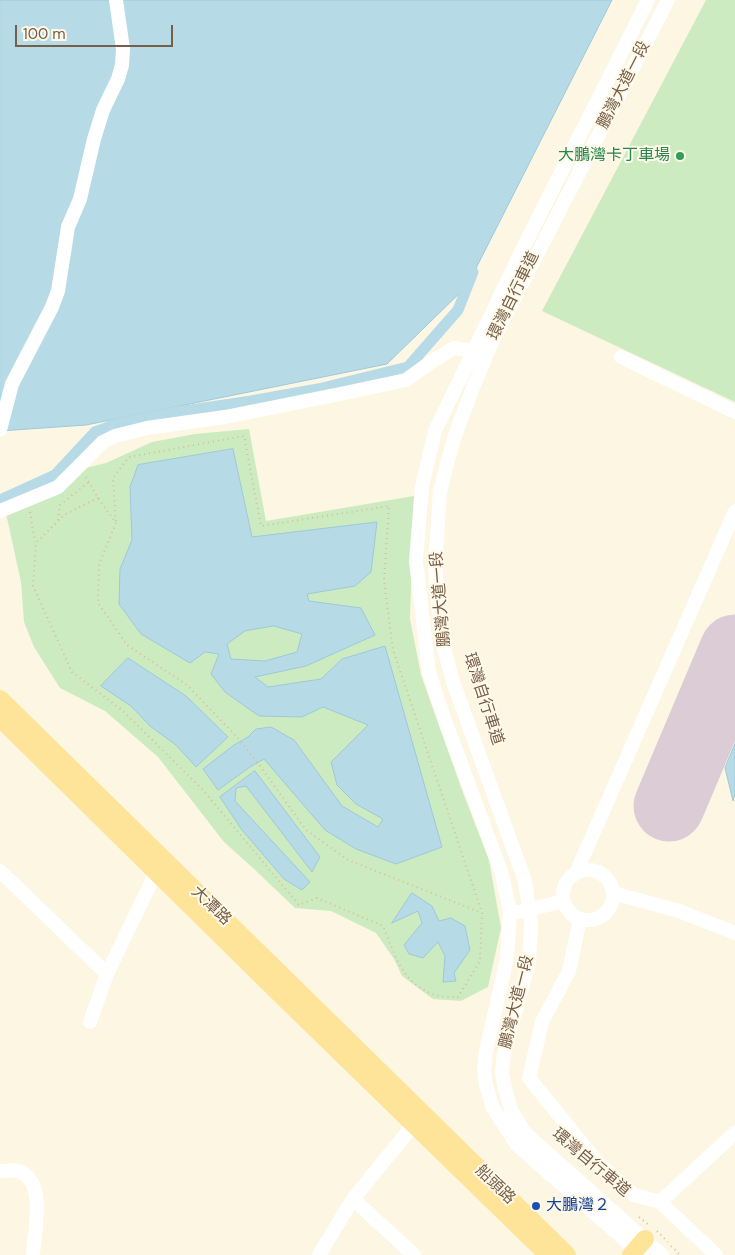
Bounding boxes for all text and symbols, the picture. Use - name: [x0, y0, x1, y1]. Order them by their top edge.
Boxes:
- scale bar: [18, 15, 175, 47]
- text: 100 m: [23, 24, 66, 44]
- street label: 鵬灣大道一段: [594, 38, 654, 132]
- place label: 大鵬灣卡丁車場: [558, 146, 670, 166]
- marker: 大鵬灣卡丁車場: [674, 150, 686, 162]
- street label: 環灣自行車道: [484, 249, 544, 343]
- street label: 鵬灣大道一段: [427, 550, 455, 648]
- street label: 環灣自行車道: [459, 650, 507, 748]
- street label: 大潭路: [187, 882, 235, 930]
- street label: 鵬灣大道一段: [496, 953, 538, 1051]
- street label: 環灣自行車道: [548, 1125, 634, 1201]
- street label: 船頭路: [471, 1161, 519, 1209]
- place label: 大鵬灣２: [546, 1196, 610, 1216]
- marker: 大鵬灣２: [530, 1200, 542, 1212]

